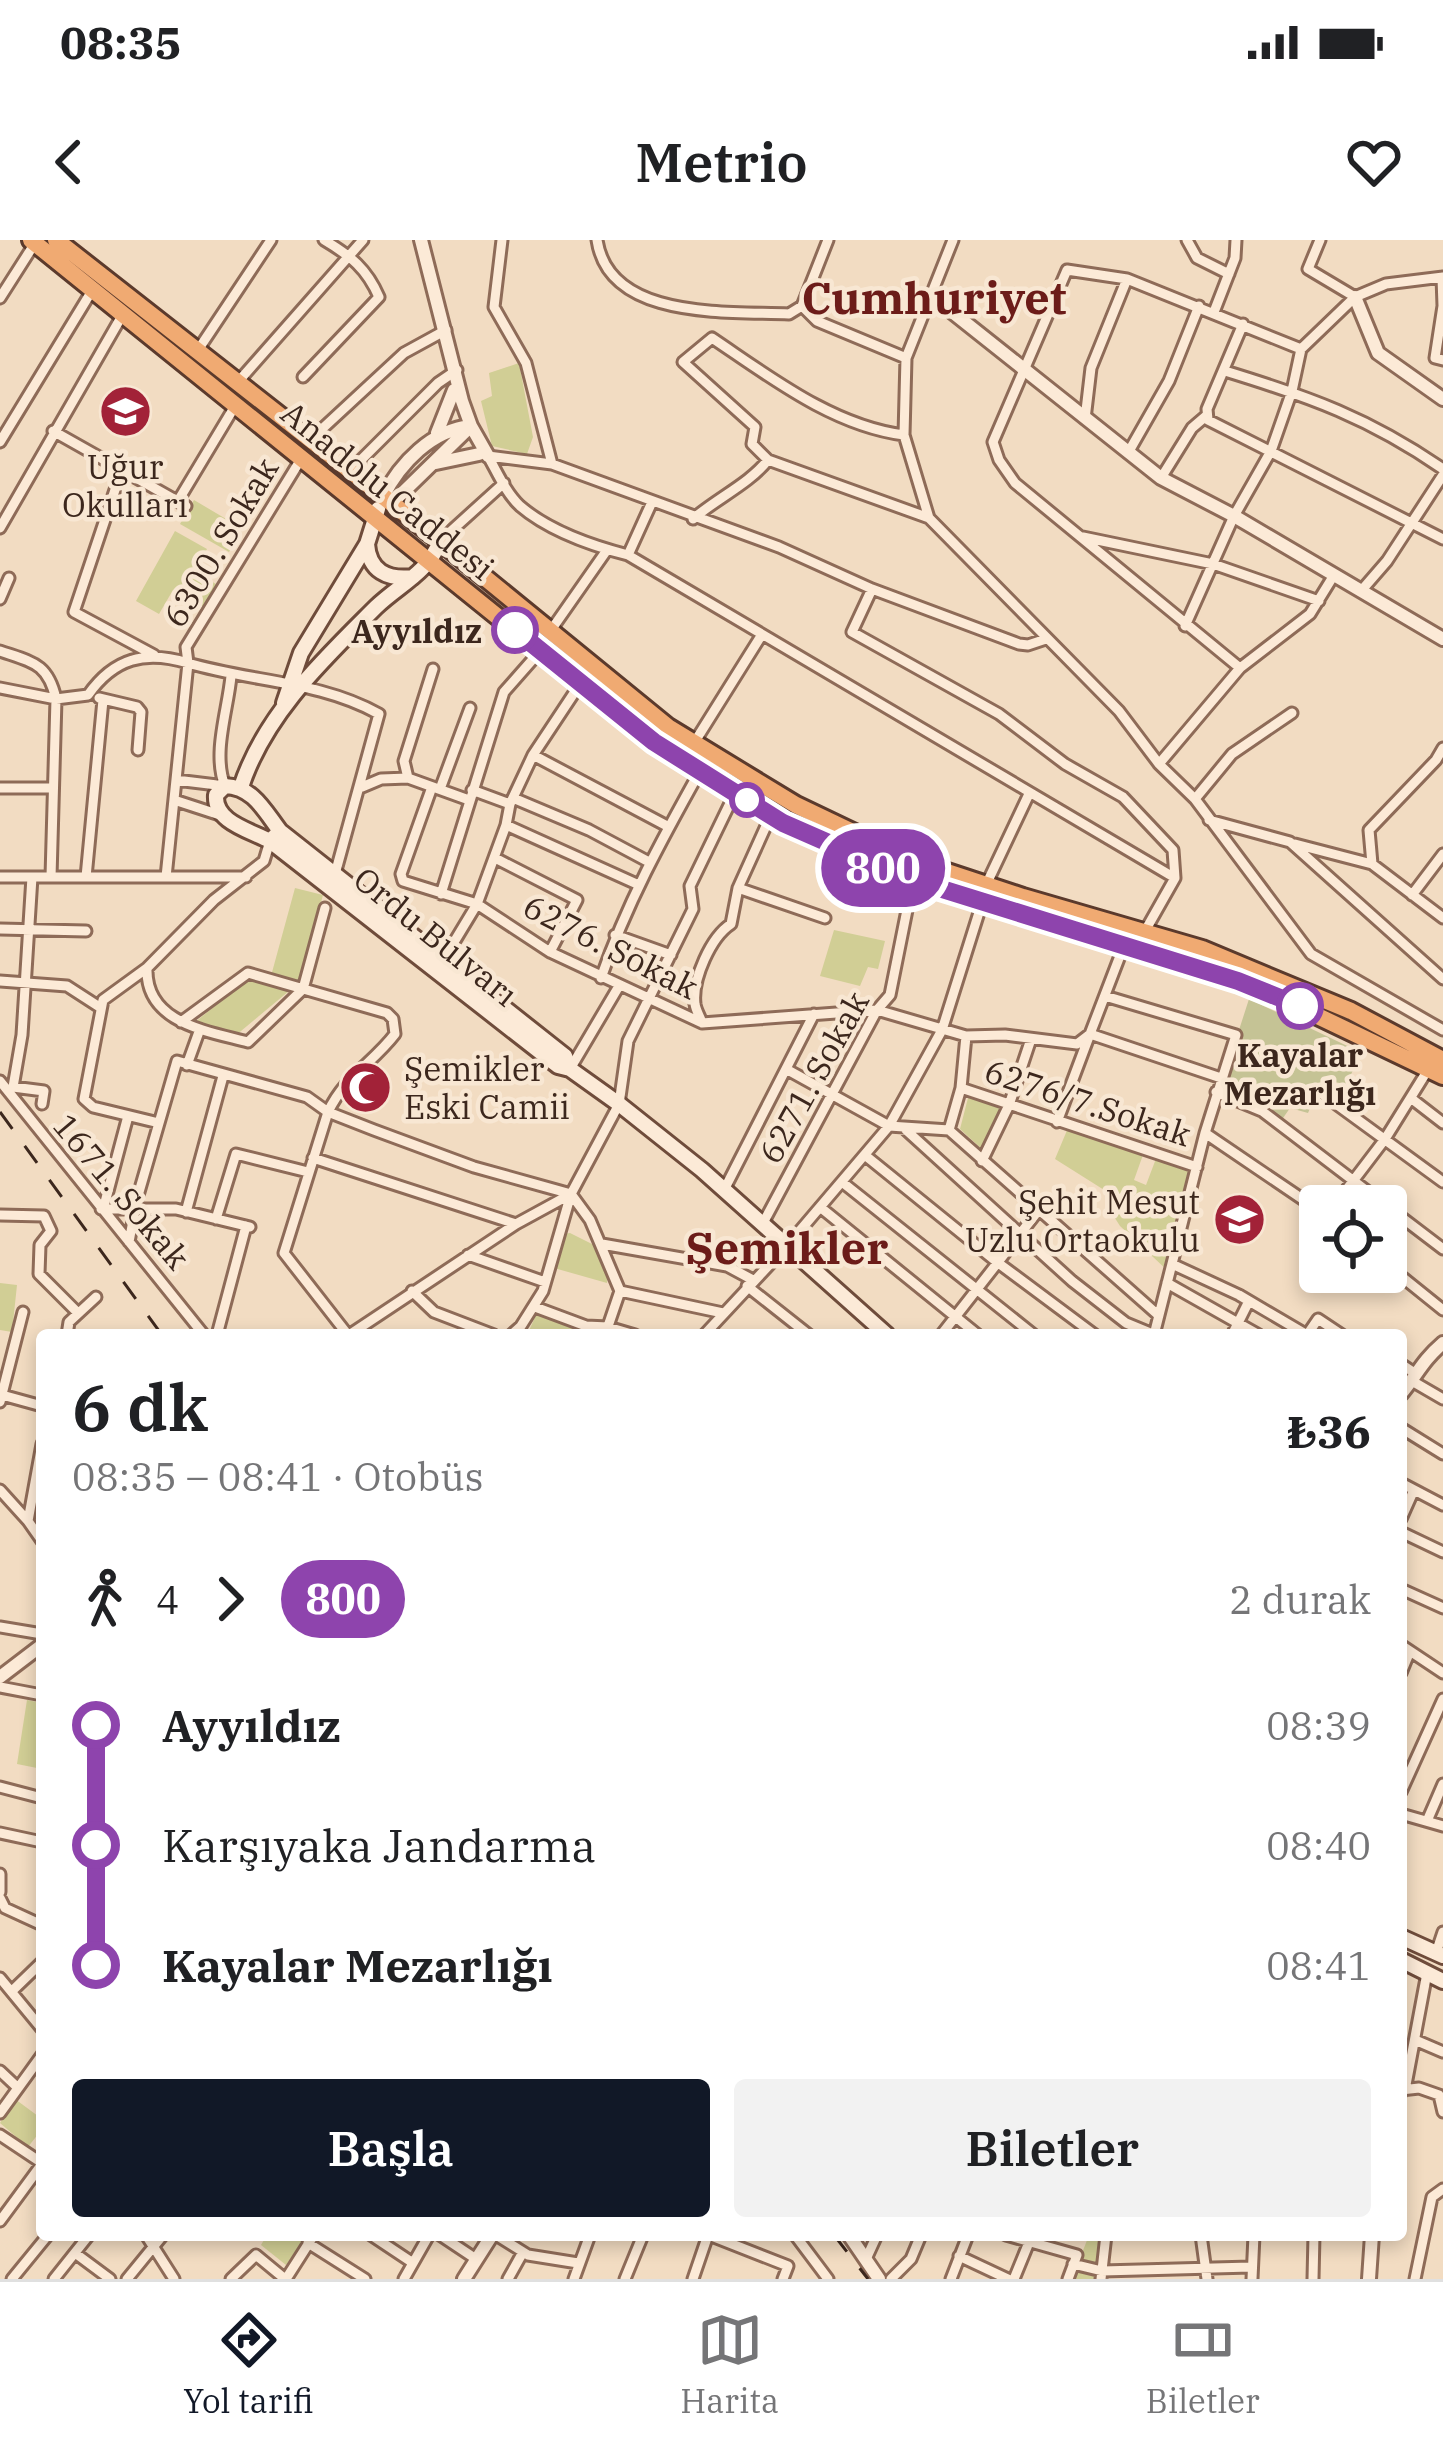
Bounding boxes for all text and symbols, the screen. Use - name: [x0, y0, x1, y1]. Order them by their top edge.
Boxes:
- text: 08:35: [60, 13, 182, 71]
- text: Metrio: [635, 127, 808, 197]
- icon: back: [36, 129, 102, 195]
- icon: heart: [1341, 129, 1407, 195]
- district label: Cumhuriyet: [801, 268, 1067, 326]
- school or university icon: Uğur Okulları: [97, 384, 153, 440]
- street label: Anadolu Caddesi: [273, 391, 503, 589]
- place label: Uğur Okulları: [62, 445, 188, 526]
- street label: 6300. Sokak: [153, 449, 287, 635]
- marker: Ayyıldız: [493, 608, 537, 652]
- place label: Ayyıldız: [351, 609, 482, 652]
- unlabelled marker: [731, 784, 763, 816]
- line badge: 800: [814, 829, 952, 907]
- text: 800: [845, 840, 921, 895]
- street label: Ordu Bulvarı: [345, 857, 527, 1015]
- street label: 6276. Sokak: [516, 884, 706, 1008]
- street label: 6271. Sokak: [748, 983, 878, 1171]
- marker: Kayalar Mezarlığı: [1278, 984, 1322, 1028]
- place label: Kayalar Mezarlığı: [1224, 1033, 1376, 1114]
- place label: Şemikler Eski Camii: [404, 1047, 570, 1128]
- street label: 6276/7.Sokak: [979, 1048, 1197, 1156]
- mosque icon: Şemikler Eski Camii: [337, 1059, 393, 1115]
- street label: 1671. Sokak: [44, 1104, 200, 1278]
- place label: Şehit Mesut Uzlu Ortaokulu: [965, 1180, 1200, 1261]
- map controls: [1299, 1185, 1407, 1293]
- button: locate: [1299, 1185, 1407, 1293]
- school or university icon: Şehit Mesut Uzlu Ortaokulu: [1211, 1192, 1267, 1248]
- district label: Şemikler: [686, 1218, 888, 1276]
- text: 6 dk: [72, 1363, 208, 1449]
- text: ₺36: [1287, 1402, 1371, 1460]
- text: 08:35 – 08:41 · Otobüs: [72, 1451, 484, 1502]
- icon: walk: [72, 1566, 138, 1632]
- icon: forward: [197, 1566, 263, 1632]
- text: 800: [305, 1571, 381, 1626]
- text: 4: [156, 1574, 179, 1625]
- text: 2 durak: [1229, 1574, 1371, 1625]
- text: Ayyıldız: [162, 1696, 341, 1754]
- text: 08:39: [1266, 1700, 1371, 1751]
- text: Karşıyaka Jandarma: [162, 1816, 596, 1874]
- text: 08:40: [1266, 1820, 1371, 1871]
- text: Kayalar Mezarlığı: [162, 1936, 553, 1994]
- text: 08:41: [1266, 1940, 1371, 1991]
- button: Başla: [72, 2079, 710, 2217]
- button: Biletler: [734, 2079, 1371, 2217]
- tab: Yol tarifi: [183, 2307, 314, 2422]
- tab: Harita: [680, 2307, 779, 2422]
- tab: Biletler: [1146, 2307, 1260, 2422]

